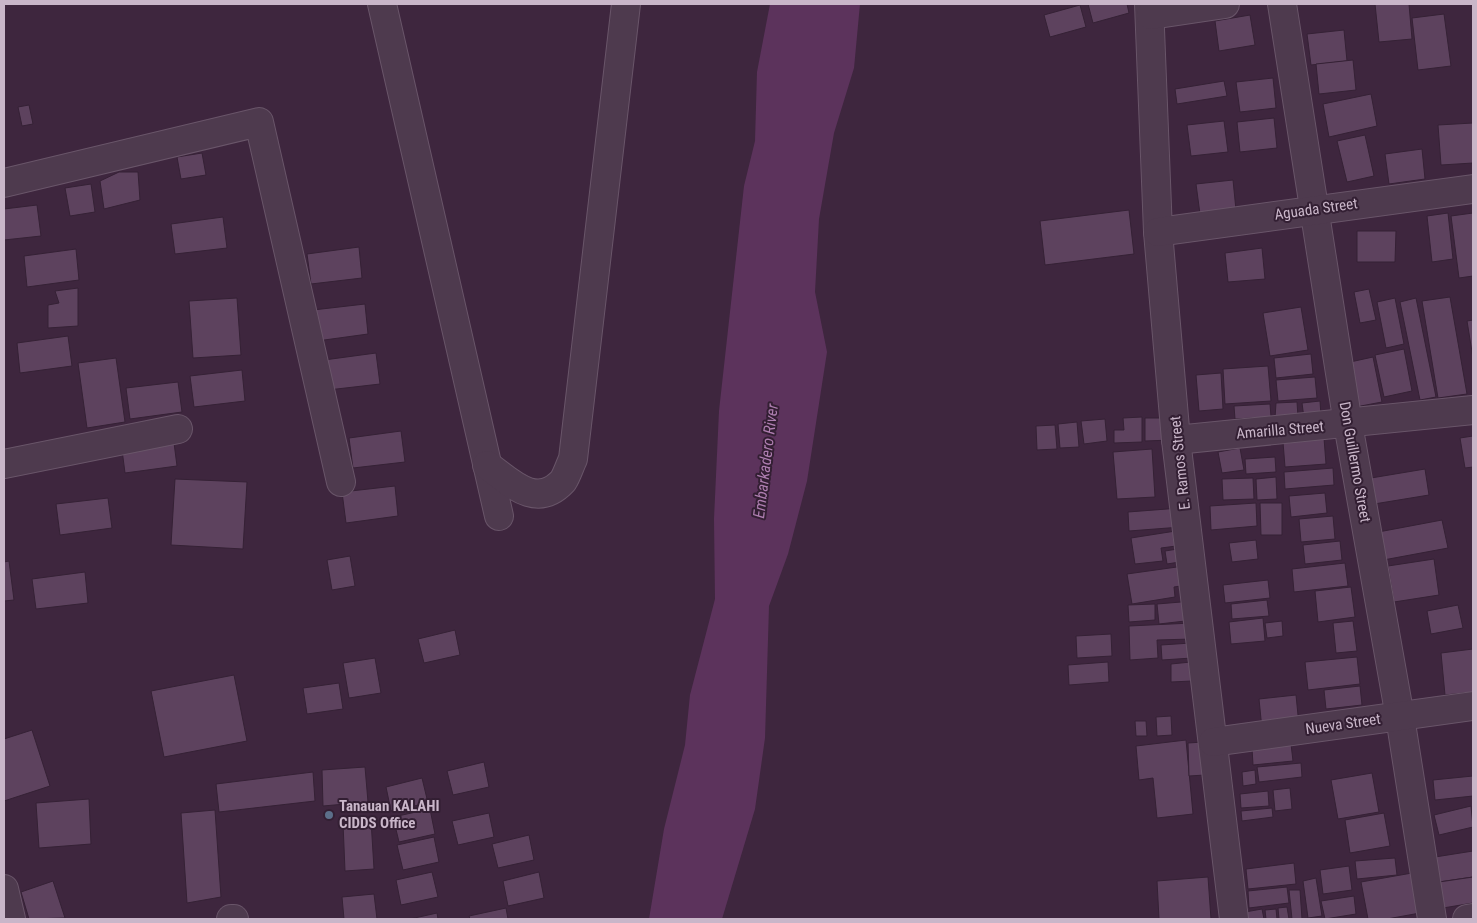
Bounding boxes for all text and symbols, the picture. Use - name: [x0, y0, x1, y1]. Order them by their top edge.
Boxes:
- street label: Aguada Street: [1273, 194, 1359, 224]
- street label: Don Guillermo Street: [1336, 400, 1374, 524]
- water label: Embarkadero River: [749, 402, 782, 519]
- street label: E. Ramos Street: [1166, 415, 1194, 511]
- street label: Amarilla Street: [1235, 417, 1325, 443]
- street label: Nueva Street: [1304, 710, 1382, 738]
- place label: Tanauan KALAHI CIDDS Office: [339, 797, 440, 832]
- marker: Tanauan KALAHI CIDDS Office: [323, 809, 335, 821]

